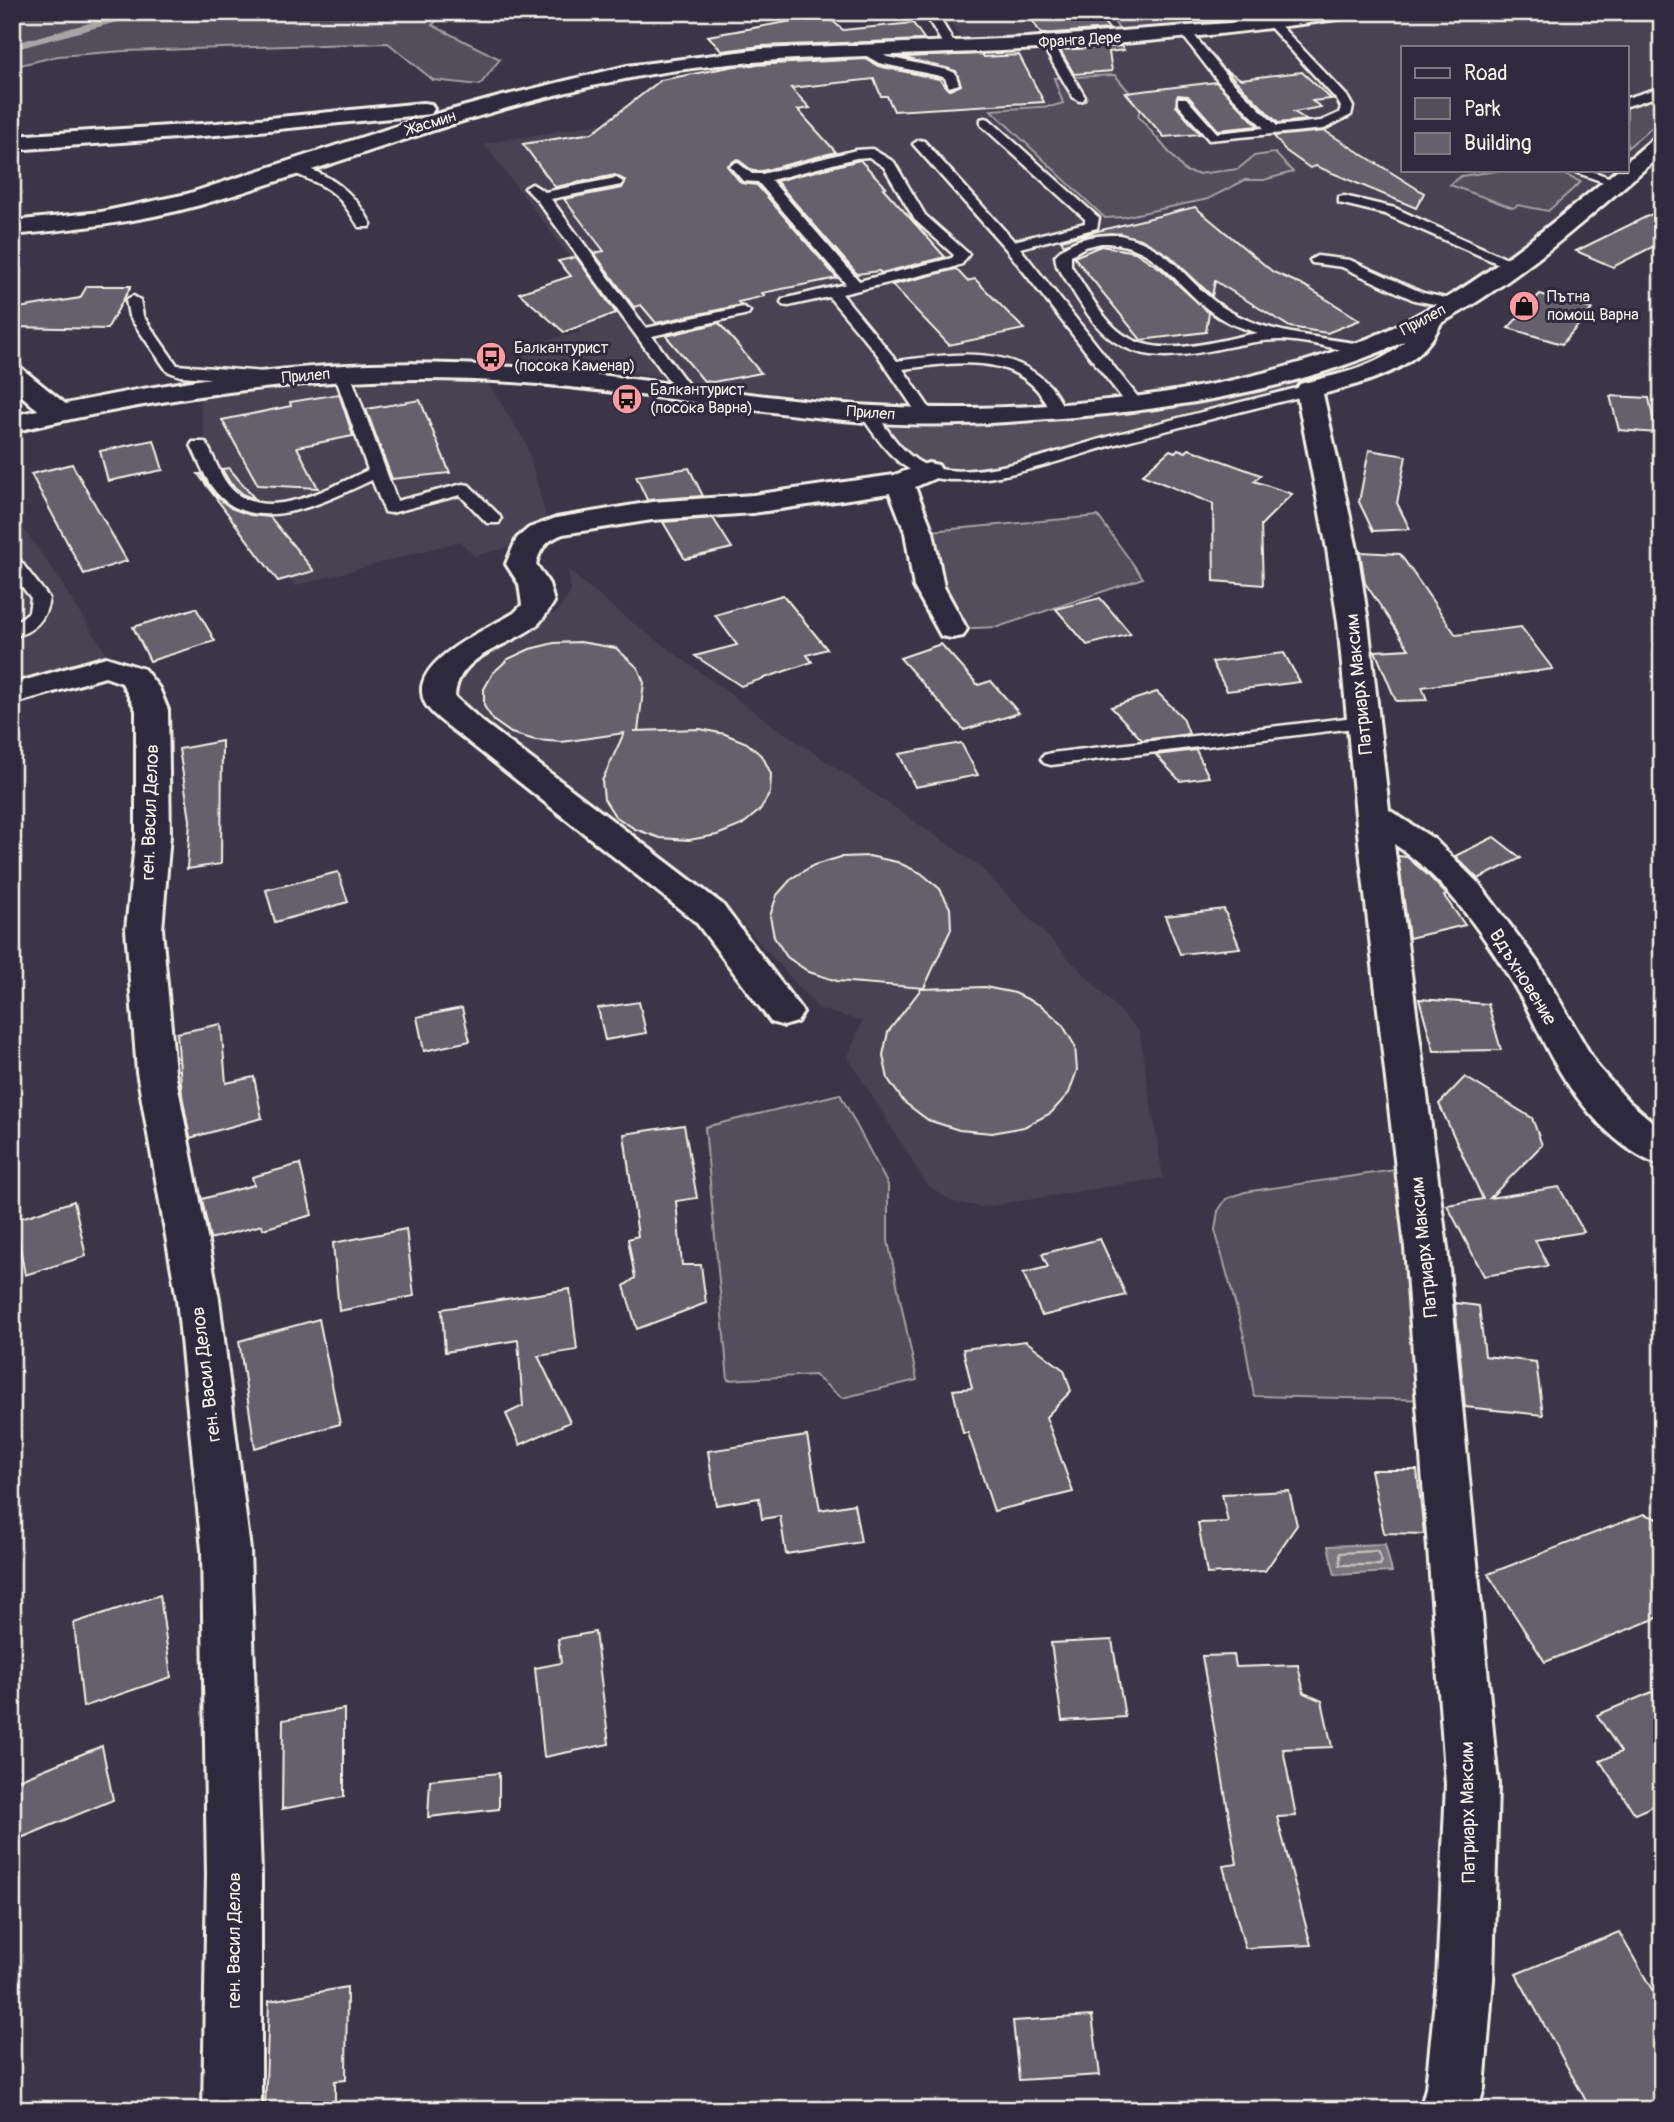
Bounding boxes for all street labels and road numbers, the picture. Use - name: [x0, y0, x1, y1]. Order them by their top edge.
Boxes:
- street label: Франга Дере: [1038, 27, 1122, 53]
- street label: Жасмин: [401, 106, 458, 141]
- street label: Прилеп: [1397, 300, 1449, 340]
- street label: Прилеп: [281, 364, 331, 388]
- street label: Прилеп: [846, 401, 896, 425]
- street label: Патриарх Максим: [1340, 612, 1378, 756]
- street label: ген. Васил Делов: [136, 744, 164, 880]
- street label: Вдъхновение: [1484, 924, 1562, 1030]
- street label: Патриарх Максим: [1405, 1175, 1443, 1319]
- street label: ген. Васил Делов: [186, 1305, 226, 1443]
- street label: Патриарх Максим: [1455, 1741, 1481, 1883]
- street label: ген. Васил Делов: [222, 1872, 246, 2008]

